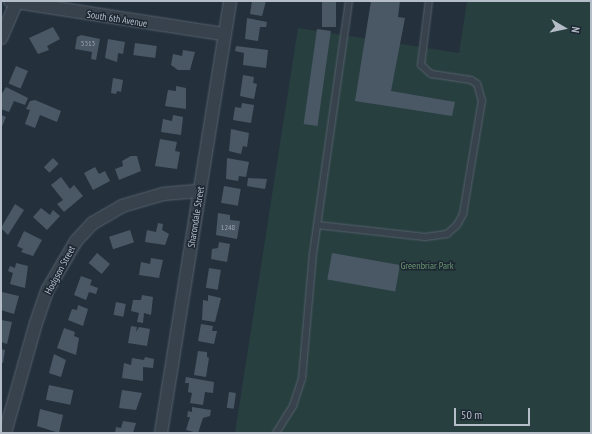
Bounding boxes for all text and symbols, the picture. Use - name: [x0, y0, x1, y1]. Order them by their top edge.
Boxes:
- street label: South 6th Avenue: [86, 8, 148, 30]
- north arrow: [544, 8, 584, 48]
- text: N: [568, 26, 583, 34]
- house number: 5313: [81, 39, 95, 49]
- street label: Sharondale Street: [185, 186, 207, 248]
- house number: 1248: [221, 223, 235, 233]
- street label: Hodgson Street: [42, 244, 78, 296]
- park label: Greenbriar Park: [400, 260, 454, 272]
- scale bar: [456, 400, 532, 426]
- text: 50 m: [461, 407, 482, 422]

